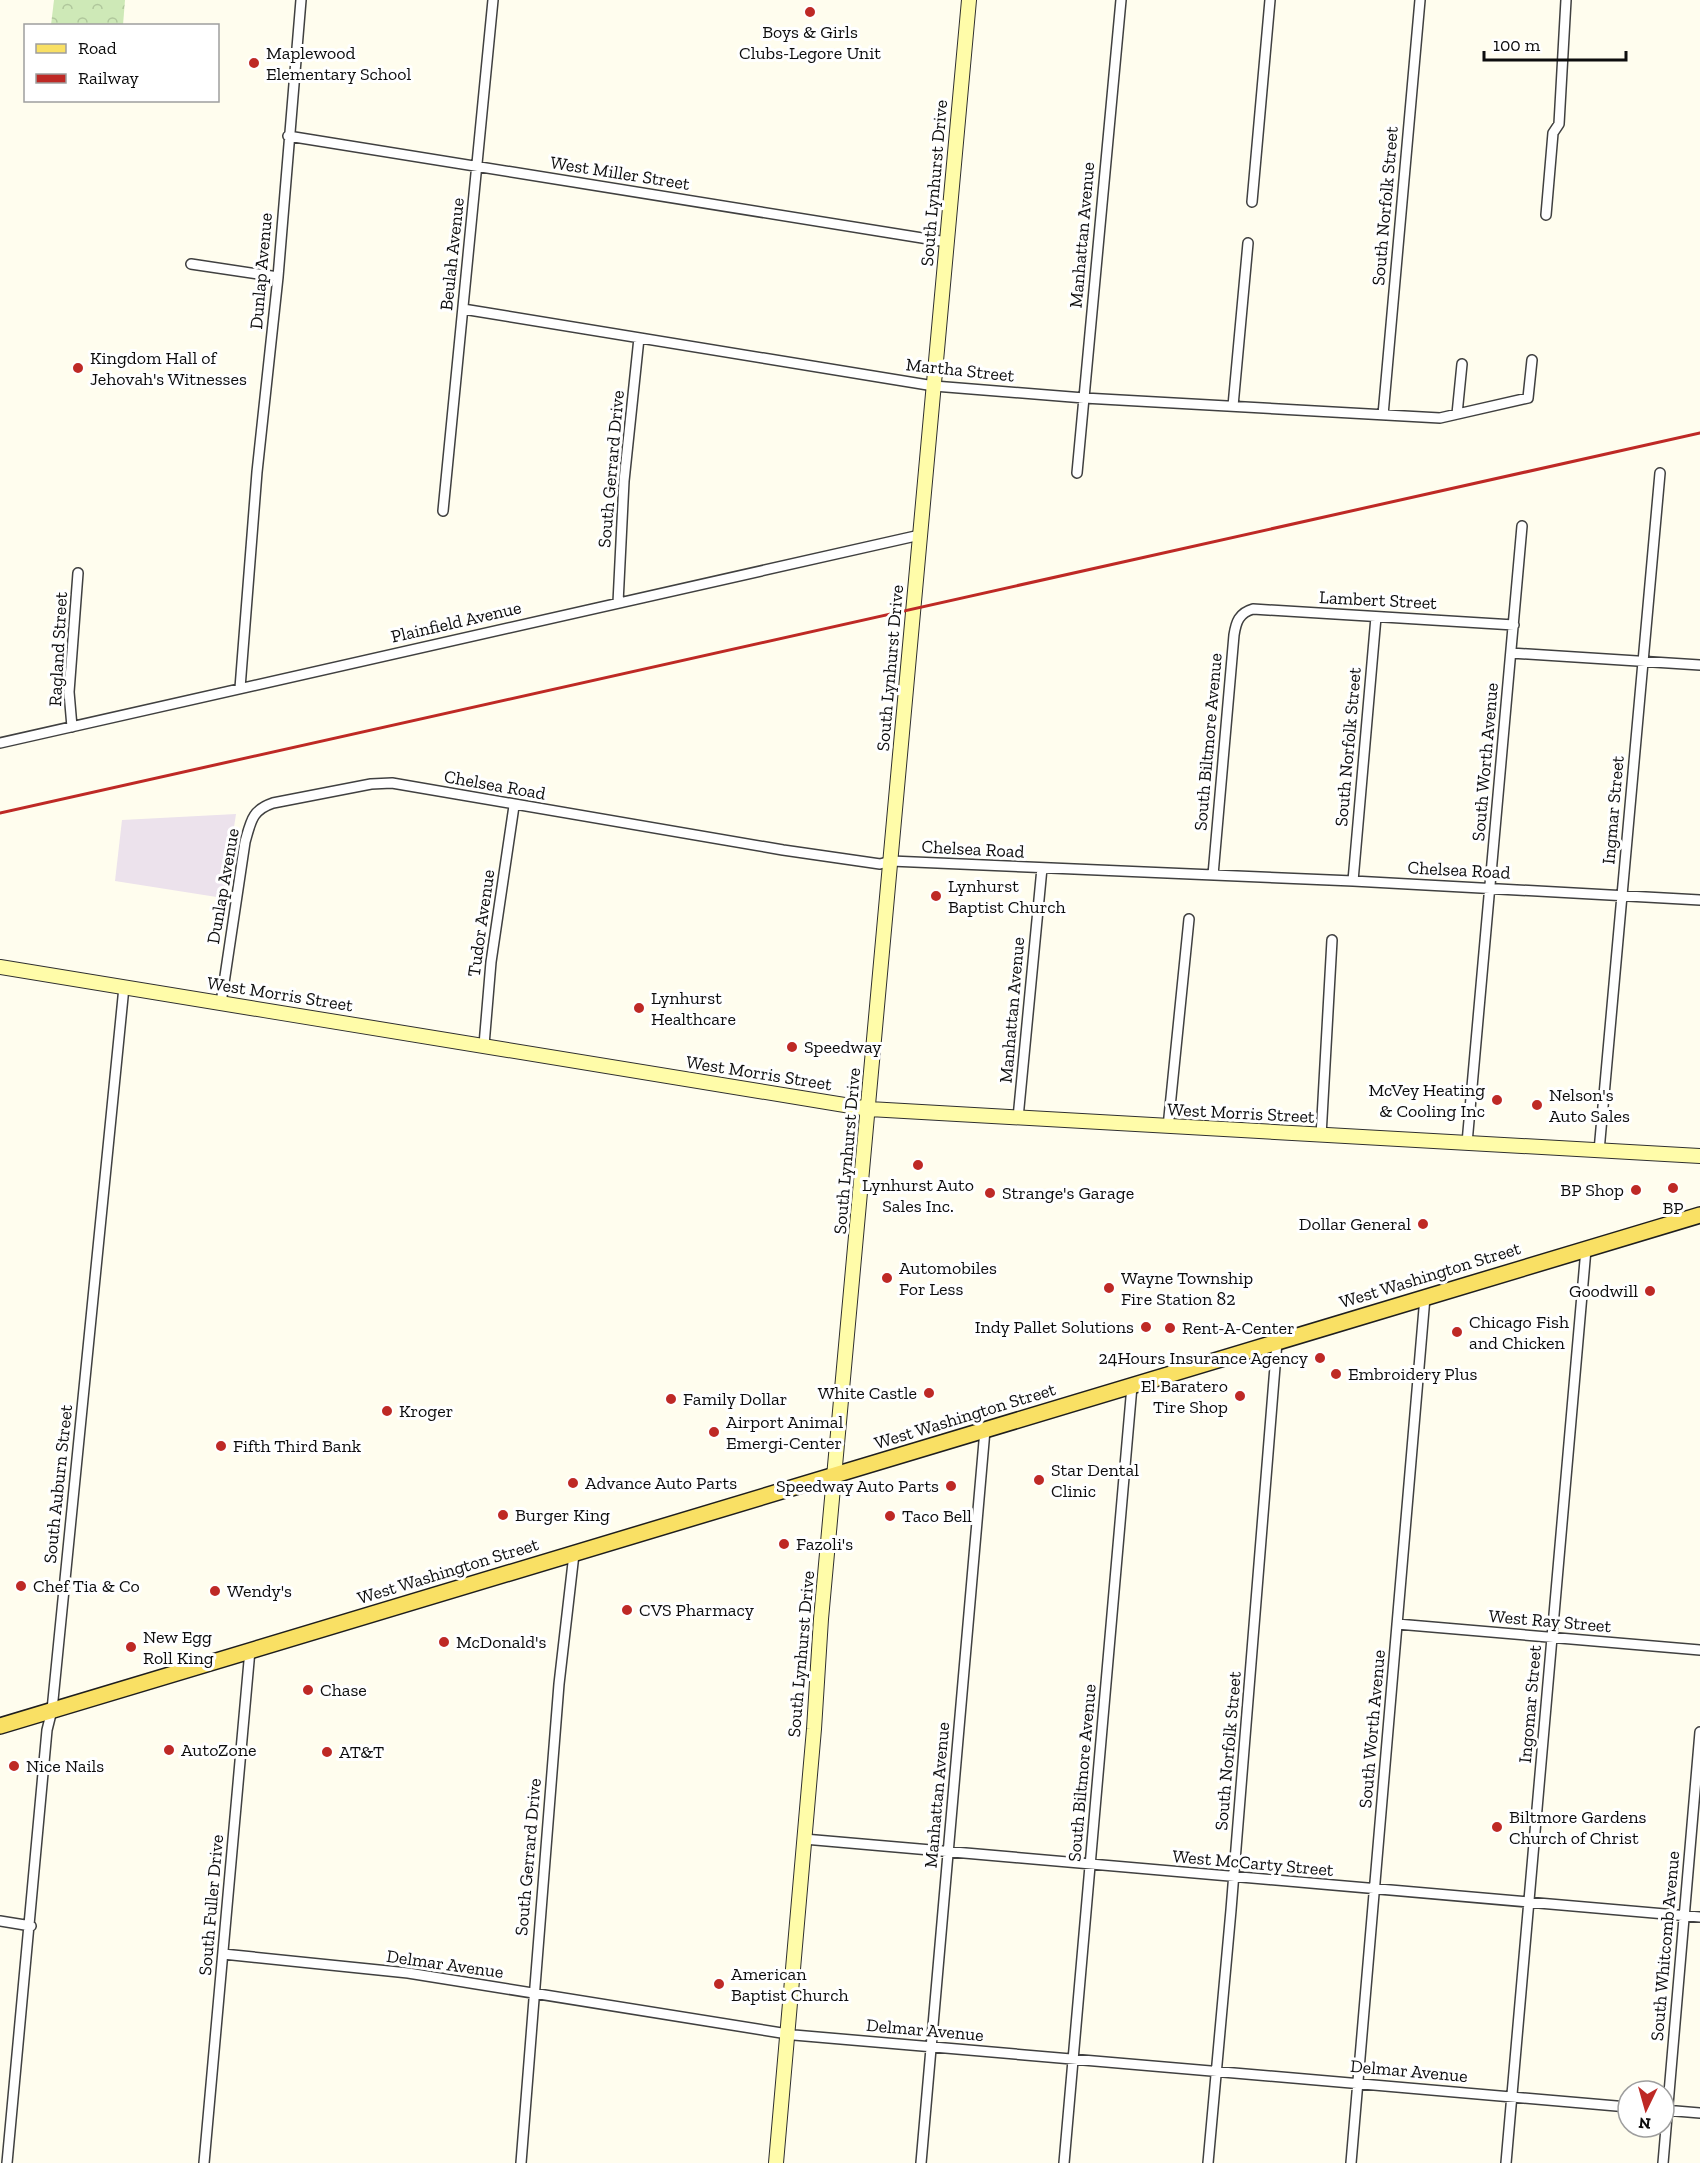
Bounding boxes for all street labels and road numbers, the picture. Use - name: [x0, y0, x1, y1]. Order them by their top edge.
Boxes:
- street label: South Lynhurst Drive: [916, 99, 952, 267]
- street label: South Norfolk Street: [1367, 125, 1403, 287]
- street label: West Miller Street: [549, 151, 692, 195]
- street label: Manhattan Avenue: [1065, 161, 1099, 309]
- street label: Beulah Avenue: [435, 196, 469, 312]
- street label: Dunlap Avenue: [245, 212, 277, 330]
- street label: Martha Street: [905, 353, 1016, 387]
- street label: South Gerrard Drive: [593, 389, 629, 549]
- street label: South Lynhurst Drive: [872, 584, 908, 752]
- street label: Lambert Street: [1319, 586, 1438, 614]
- street label: Ragland Street: [44, 591, 72, 707]
- street label: Plainfield Avenue: [389, 596, 523, 648]
- street label: South Biltmore Avenue: [1189, 652, 1227, 832]
- street label: South Norfolk Street: [1330, 666, 1366, 828]
- street label: South Worth Avenue: [1467, 682, 1503, 842]
- street label: Ingmar Street: [1597, 754, 1629, 865]
- street label: Chelsea Road: [442, 765, 548, 805]
- street label: Dunlap Avenue: [202, 826, 244, 946]
- street label: Chelsea Road: [921, 835, 1025, 863]
- street label: Chelsea Road: [1407, 856, 1511, 884]
- street label: Tudor Avenue: [463, 868, 499, 978]
- street label: Manhattan Avenue: [995, 936, 1029, 1084]
- street label: West Morris Street: [206, 972, 355, 1016]
- street label: West Morris Street: [685, 1051, 834, 1095]
- street label: South Lynhurst Drive: [829, 1067, 865, 1235]
- street label: West Morris Street: [1167, 1098, 1315, 1128]
- street label: West Washington Street: [1337, 1237, 1523, 1313]
- street label: West Washington Street: [872, 1378, 1058, 1454]
- street label: South Auburn Street: [39, 1403, 77, 1565]
- street label: West Washington Street: [355, 1533, 541, 1609]
- street label: South Lynhurst Drive: [783, 1570, 819, 1738]
- street label: West Ray Street: [1488, 1605, 1612, 1637]
- street label: Ingomar Street: [1514, 1644, 1546, 1764]
- street label: South Worth Avenue: [1354, 1649, 1390, 1809]
- street label: South Norfolk Street: [1210, 1670, 1246, 1832]
- street label: South Biltmore Avenue: [1063, 1683, 1101, 1863]
- street label: Manhattan Avenue: [920, 1721, 954, 1869]
- street label: South Gerrard Drive: [510, 1777, 546, 1937]
- street label: South Fuller Drive: [194, 1834, 228, 1976]
- street label: West McCarty Street: [1171, 1845, 1335, 1881]
- street label: South Whitcomb Avenue: [1646, 1850, 1684, 2042]
- street label: Delmar Avenue: [385, 1945, 505, 1983]
- street label: Delmar Avenue: [865, 2014, 985, 2046]
- street label: Delmar Avenue: [1349, 2055, 1469, 2087]

